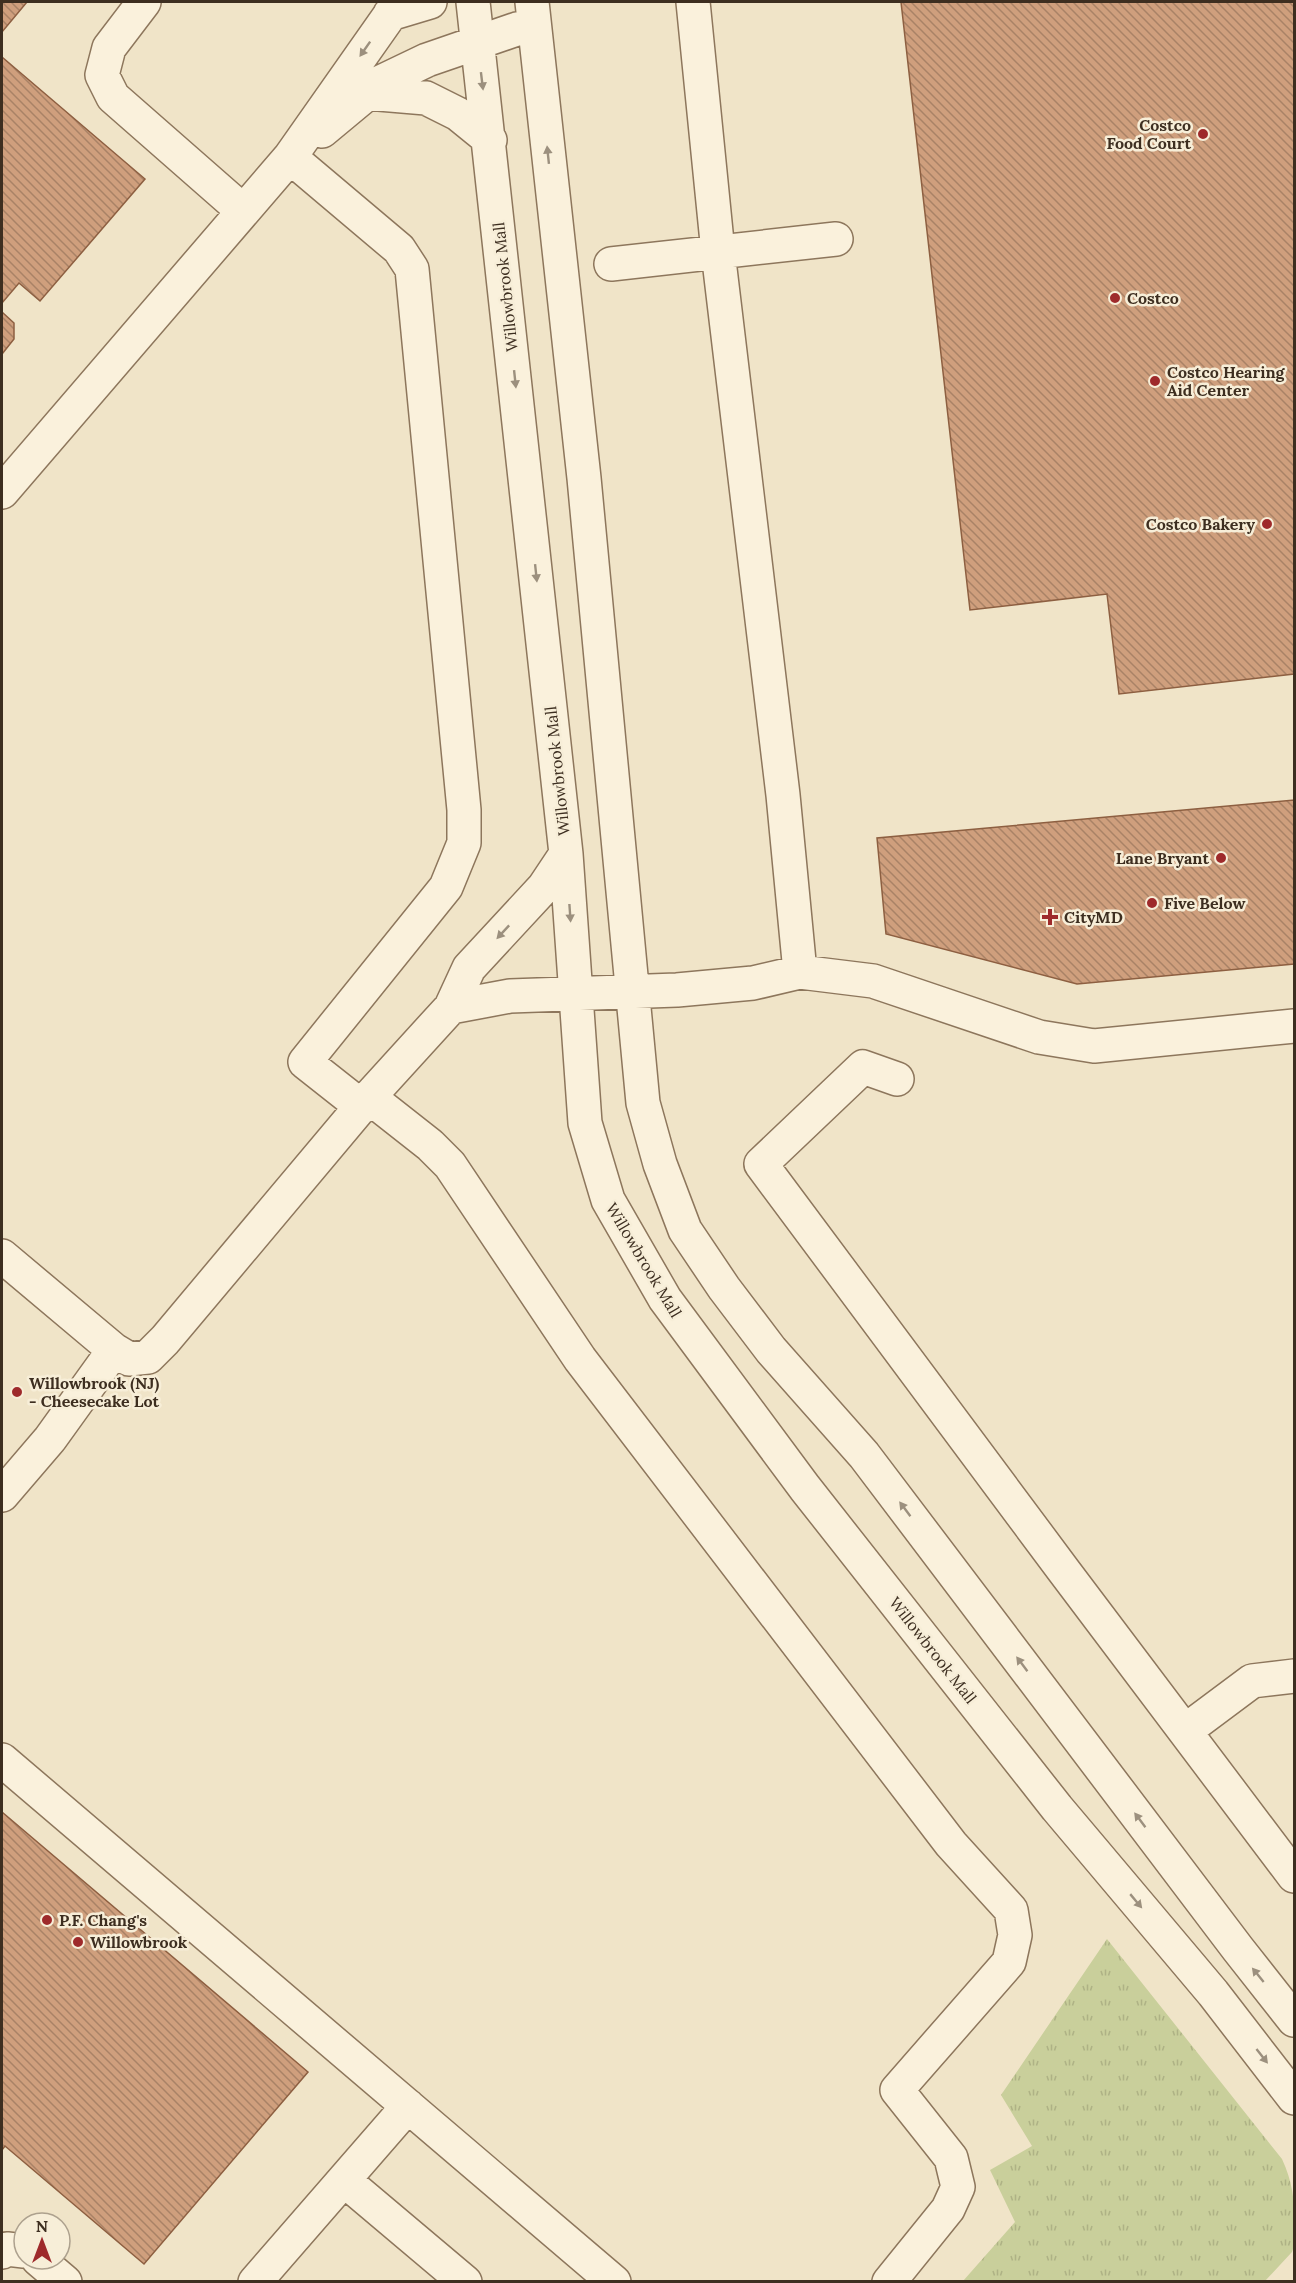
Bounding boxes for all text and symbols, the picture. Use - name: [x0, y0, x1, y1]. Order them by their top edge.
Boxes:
- one-way arrow: [359, 40, 371, 56]
- one-way arrow: [477, 71, 487, 90]
- place label: Costco Food Court: [1106, 115, 1191, 153]
- marker: Costco Food Court: [1196, 127, 1210, 141]
- one-way arrow: [544, 146, 553, 165]
- street label: Willowbrook Mall: [488, 221, 522, 353]
- place label: Costco: [1127, 288, 1179, 308]
- marker: Costco: [1108, 291, 1122, 305]
- place label: Costco Hearing Aid Center: [1167, 362, 1286, 400]
- one-way arrow: [510, 369, 520, 388]
- marker: Costco Hearing Aid Center: [1148, 374, 1162, 388]
- place label: Costco Bakery: [1146, 514, 1255, 534]
- marker: Costco Bakery: [1260, 517, 1274, 531]
- one-way arrow: [531, 563, 541, 582]
- street label: Willowbrook Mall: [540, 705, 574, 837]
- place label: Lane Bryant: [1116, 848, 1209, 868]
- marker: Lane Bryant: [1214, 851, 1228, 865]
- place label: Five Below: [1164, 893, 1245, 913]
- marker: Five Below: [1145, 896, 1159, 910]
- one-way arrow: [565, 903, 575, 922]
- place label: CityMD: [1064, 907, 1123, 927]
- marker: CityMD: [1041, 908, 1059, 926]
- one-way arrow: [496, 924, 510, 939]
- street label: Willowbrook Mall: [602, 1199, 686, 1321]
- place label: Willowbrook (NJ) - Cheesecake Lot: [29, 1373, 160, 1411]
- marker: Willowbrook (NJ) - Cheesecake Lot: [10, 1385, 24, 1399]
- one-way arrow: [899, 1501, 911, 1516]
- street label: Willowbrook Mall: [885, 1593, 981, 1707]
- one-way arrow: [1016, 1657, 1028, 1673]
- one-way arrow: [1134, 1812, 1146, 1827]
- one-way arrow: [1129, 1893, 1142, 1908]
- place label: P.F. Chang's: [59, 1910, 147, 1930]
- marker: P.F. Chang's: [40, 1913, 54, 1927]
- place label: Willowbrook: [90, 1932, 188, 1952]
- marker: Willowbrook: [71, 1935, 85, 1949]
- one-way arrow: [1252, 1968, 1265, 1983]
- one-way arrow: [1255, 2048, 1268, 2064]
- north arrow: [12, 2211, 72, 2271]
- text: N: [36, 2216, 48, 2236]

